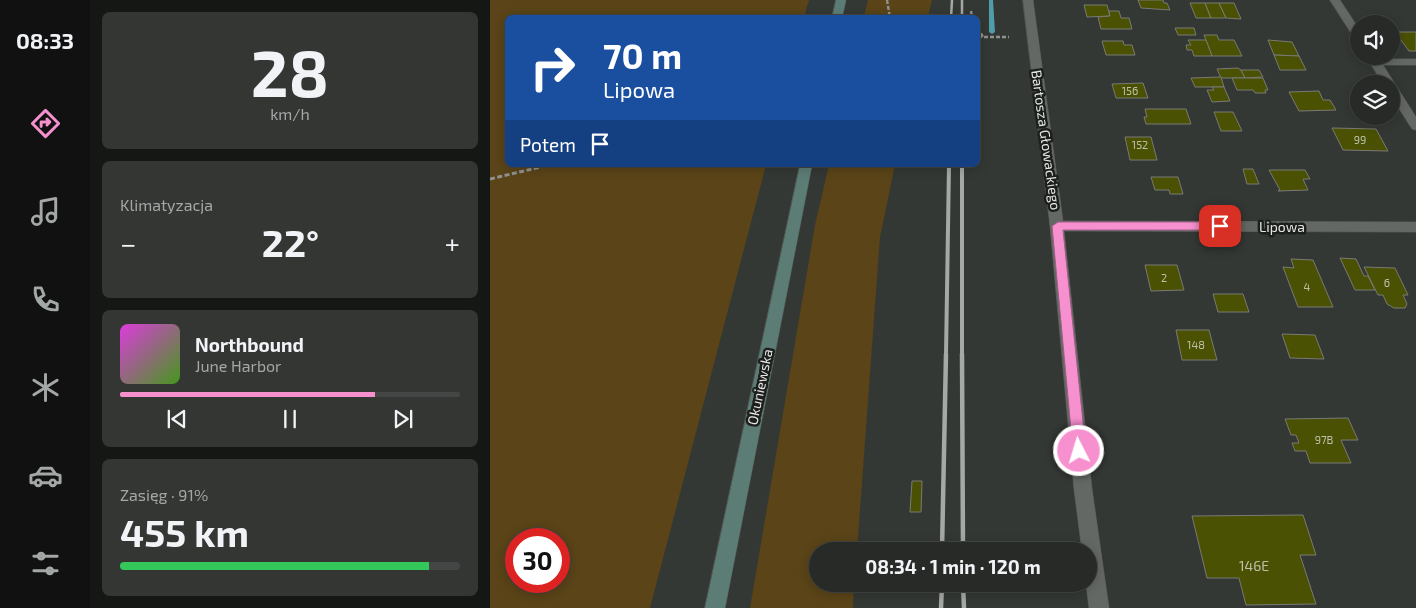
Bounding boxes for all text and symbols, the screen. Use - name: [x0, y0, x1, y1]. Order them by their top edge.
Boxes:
- map controls: [1350, 15, 1400, 125]
- button: sound: [1350, 15, 1400, 65]
- text: 08:33: [16, 27, 74, 53]
- text: 28: [251, 32, 329, 110]
- text: 70 m: [603, 34, 682, 76]
- icon: right: [520, 35, 585, 100]
- street label: Bartosza Głowackiego: [1028, 69, 1065, 211]
- button: layers: [1350, 75, 1400, 125]
- text: Lipowa: [603, 76, 675, 102]
- house number: 156: [1122, 84, 1138, 97]
- text: km/h: [270, 104, 310, 123]
- icon: directions: [28, 106, 63, 141]
- icon: arrive: [586, 130, 614, 158]
- text: Potem: [520, 133, 576, 156]
- house number: 99: [1354, 133, 1366, 146]
- house number: 152: [1132, 138, 1148, 151]
- icon: music: [28, 194, 63, 229]
- text: Klimatyzacja: [120, 195, 213, 214]
- pin: [1199, 205, 1241, 247]
- icon: arrive: [1206, 212, 1234, 240]
- street label: Lipowa: [1259, 218, 1305, 235]
- text: 22°: [262, 219, 319, 265]
- text: −: [120, 226, 136, 260]
- text: +: [445, 226, 460, 260]
- house number: 2: [1161, 271, 1167, 284]
- house number: 6: [1384, 276, 1390, 289]
- house number: 4: [1304, 280, 1311, 293]
- icon: phone: [28, 282, 63, 317]
- text: Northbound: [195, 333, 304, 356]
- house number: 148: [1187, 338, 1205, 351]
- street label: Okuniewska: [743, 347, 776, 426]
- text: June Harbor: [195, 356, 282, 375]
- icon: climate: [28, 370, 63, 405]
- icon: previous: [163, 405, 191, 433]
- icon: pause: [276, 405, 304, 433]
- icon: next: [389, 405, 417, 433]
- position arrow: [1052, 424, 1104, 476]
- house number: 97B: [1315, 433, 1334, 446]
- icon: car: [28, 458, 63, 493]
- text: Zasięg · 91%: [120, 485, 208, 504]
- text: 455 km: [120, 509, 249, 555]
- speed limit sign: 30: [505, 528, 570, 593]
- icon: filters: [28, 546, 63, 581]
- text: 08:34 · 1 min · 120 m: [865, 555, 1041, 578]
- house number: 146E: [1239, 557, 1269, 574]

